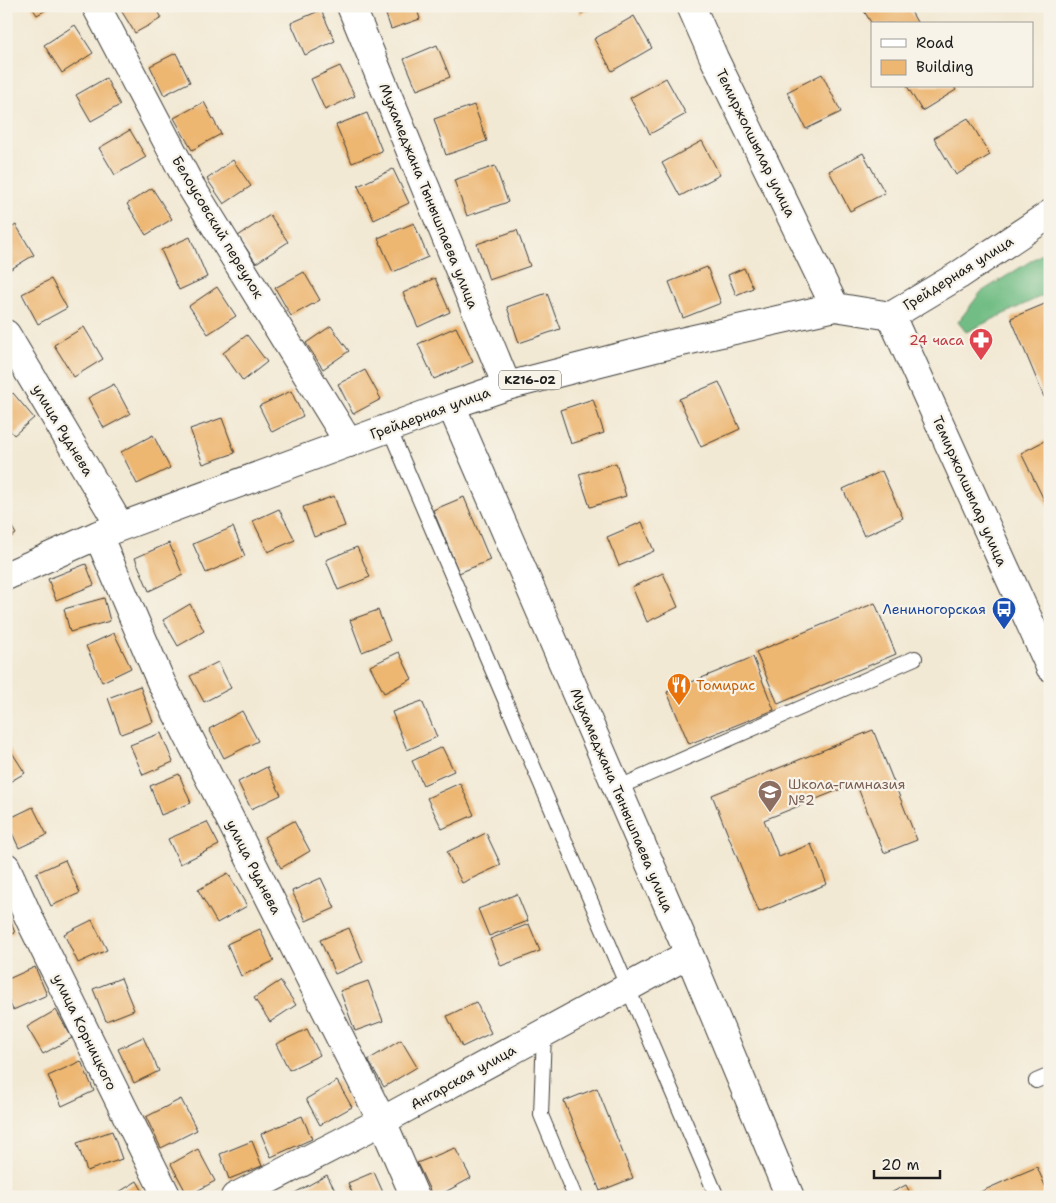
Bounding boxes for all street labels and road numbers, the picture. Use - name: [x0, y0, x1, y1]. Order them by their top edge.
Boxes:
- street label: Темиржолшылар улица: [712, 66, 800, 220]
- street label: Мухамеджана Тынышпаева улица: [375, 81, 483, 312]
- street label: Белоусовский переулок: [168, 152, 268, 302]
- street label: Грейдерная улица: [900, 232, 1017, 314]
- road number: KZ16-02: [499, 370, 561, 390]
- street label: улица Руднева: [29, 381, 98, 479]
- street label: Грейдерная улица: [367, 383, 493, 443]
- street label: Темиржолшылар улица: [929, 413, 1011, 569]
- street label: Мухамеджана Тынышпаева улица: [566, 685, 678, 915]
- street label: улица Руднева: [222, 817, 286, 918]
- street label: улица Корницкого: [49, 971, 121, 1093]
- street label: Ангарская улица: [407, 1040, 519, 1113]

